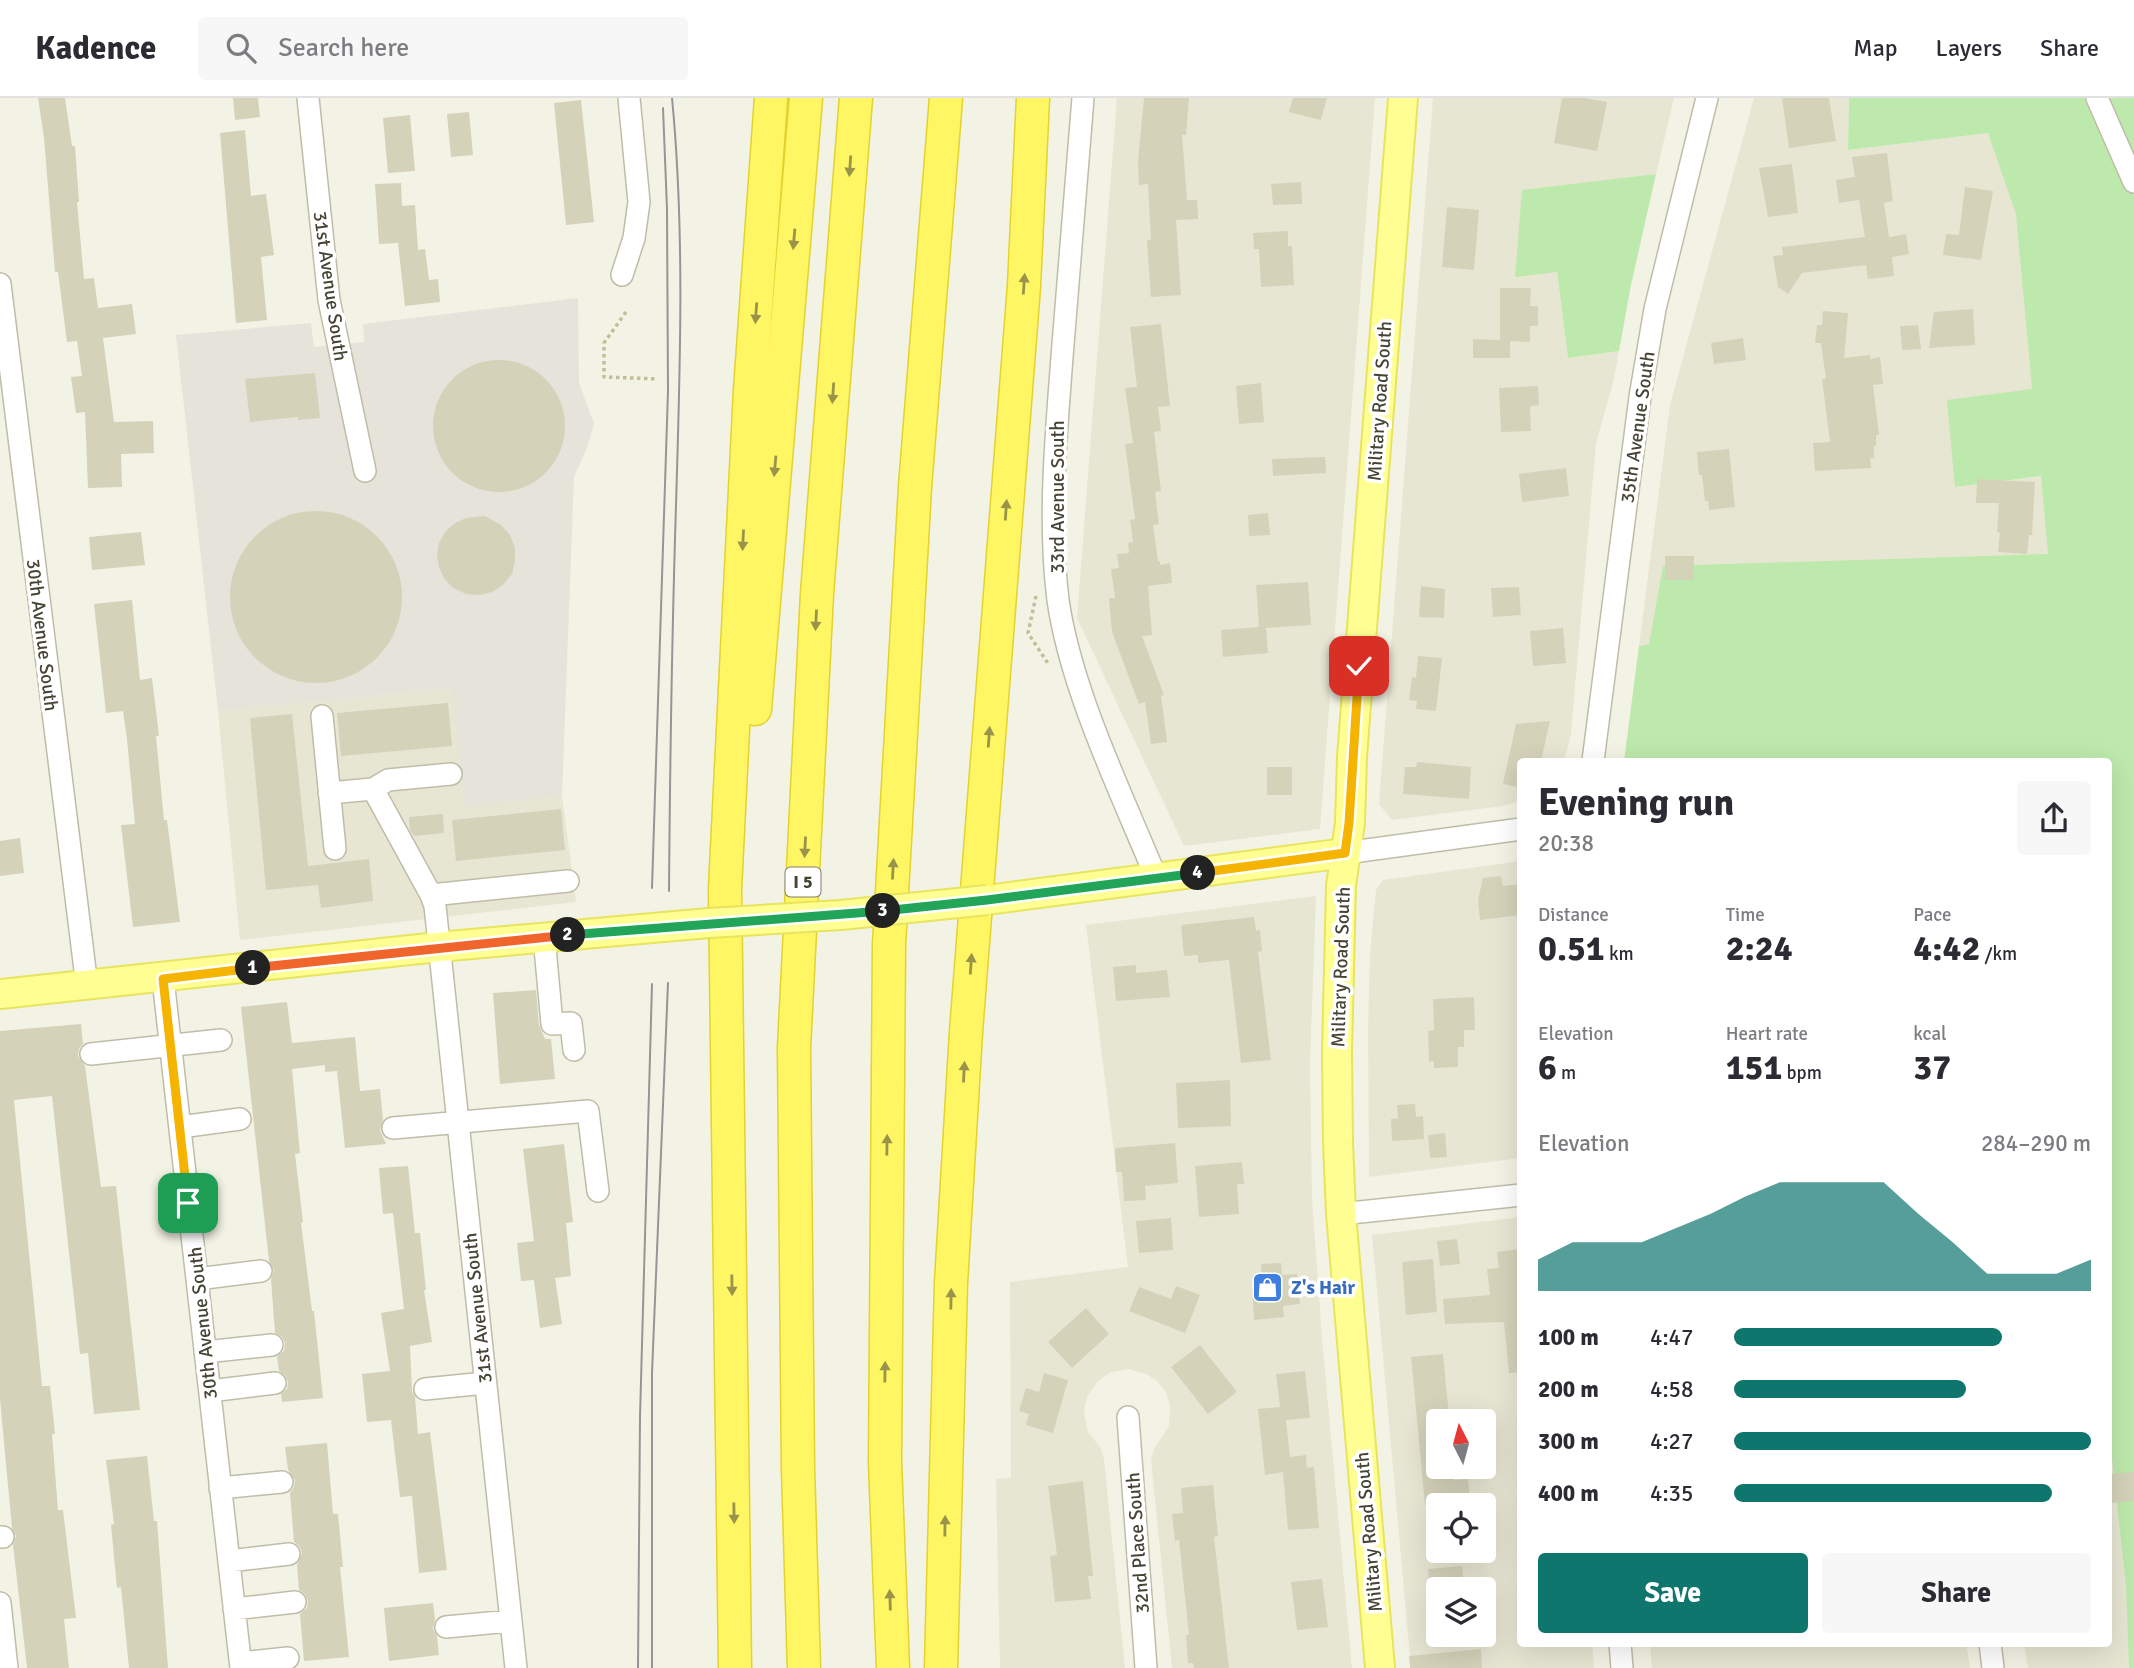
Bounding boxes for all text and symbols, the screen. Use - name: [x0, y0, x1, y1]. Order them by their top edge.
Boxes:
- search box: [198, 17, 688, 80]
- text: Kadence: [35, 28, 156, 69]
- icon: search: [222, 29, 260, 67]
- text: Search here: [278, 32, 409, 64]
- text: Map: [1853, 33, 1898, 63]
- text: Layers: [1936, 33, 2002, 63]
- text: Share: [2040, 33, 2099, 63]
- one-way arrow: [844, 155, 855, 177]
- street label: 31st Avenue South: [308, 210, 352, 363]
- one-way arrow: [788, 228, 799, 250]
- one-way arrow: [1018, 272, 1029, 294]
- one-way arrow: [750, 302, 761, 324]
- street label: Military Road South: [1362, 320, 1398, 482]
- street label: 35th Avenue South: [1615, 350, 1661, 505]
- one-way arrow: [827, 382, 838, 404]
- street label: 33rd Avenue South: [1046, 420, 1070, 574]
- one-way arrow: [769, 455, 780, 477]
- one-way arrow: [1001, 499, 1012, 521]
- one-way arrow: [737, 529, 748, 551]
- street label: 30th Avenue South: [21, 558, 63, 713]
- one-way arrow: [810, 609, 821, 631]
- pin: [1329, 636, 1389, 696]
- icon: check: [1340, 647, 1378, 685]
- one-way arrow: [984, 726, 995, 748]
- text: Evening run: [1538, 779, 1734, 826]
- button: share: [2017, 781, 2091, 855]
- text: 20:38: [1538, 829, 1594, 858]
- one-way arrow: [799, 836, 810, 858]
- pin: 4: [1180, 856, 1216, 890]
- one-way arrow: [888, 857, 899, 879]
- text: 4: [1192, 860, 1203, 884]
- road number: I 5: [786, 868, 820, 896]
- street label: Military Road South: [1326, 886, 1356, 1048]
- pin: 3: [866, 894, 900, 928]
- text: 3: [877, 898, 888, 922]
- text: Distance: [1538, 903, 1609, 927]
- text: Time: [1726, 903, 1765, 927]
- text: Pace: [1913, 903, 1952, 927]
- pin: 2: [550, 918, 586, 952]
- text: 2: [562, 922, 573, 946]
- text: 0.51: [1538, 927, 1605, 970]
- text: 2:24: [1726, 927, 1793, 970]
- text: 4:42: [1913, 927, 1980, 970]
- text: km: [1605, 942, 1634, 966]
- text: /km: [1980, 942, 2017, 966]
- pin: 1: [236, 950, 270, 986]
- one-way arrow: [966, 953, 977, 975]
- text: 1: [247, 955, 258, 979]
- text: Elevation: [1538, 1022, 1614, 1046]
- text: Heart rate: [1726, 1022, 1808, 1046]
- text: kcal: [1913, 1022, 1947, 1046]
- text: 6: [1538, 1046, 1557, 1089]
- text: 151: [1726, 1046, 1782, 1089]
- text: 37: [1913, 1046, 1951, 1089]
- one-way arrow: [959, 1061, 970, 1083]
- text: m: [1557, 1061, 1576, 1085]
- text: bpm: [1782, 1061, 1822, 1085]
- text: Elevation: [1538, 1129, 1630, 1158]
- text: 284–290 m: [1981, 1129, 2091, 1158]
- one-way arrow: [881, 1134, 893, 1156]
- pin: [158, 1173, 218, 1233]
- icon: arrive: [169, 1184, 207, 1222]
- street label: 31st Avenue South: [458, 1232, 498, 1384]
- street label: 30th Avenue South: [183, 1245, 223, 1400]
- shop icon: Z's Hair: [1251, 1270, 1285, 1304]
- one-way arrow: [726, 1275, 738, 1297]
- place label: Z's Hair: [1291, 1276, 1356, 1300]
- one-way arrow: [945, 1288, 957, 1310]
- text: 100 m: [1538, 1323, 1599, 1352]
- text: 4:47: [1650, 1323, 1693, 1352]
- one-way arrow: [879, 1361, 891, 1383]
- text: 200 m: [1538, 1375, 1599, 1404]
- text: 4:58: [1650, 1375, 1693, 1404]
- north arrow: [1426, 1409, 1496, 1479]
- map controls: [1426, 1409, 1496, 1647]
- text: 300 m: [1538, 1427, 1599, 1456]
- text: 4:27: [1650, 1427, 1693, 1456]
- street label: Military Road South: [1350, 1451, 1388, 1613]
- street label: 32nd Place South: [1121, 1472, 1155, 1614]
- text: 400 m: [1538, 1479, 1599, 1508]
- text: 4:35: [1650, 1479, 1693, 1508]
- button: locate: [1426, 1493, 1496, 1563]
- one-way arrow: [728, 1502, 740, 1524]
- one-way arrow: [939, 1515, 951, 1537]
- button: Save: [1538, 1553, 1808, 1633]
- button: Share: [1822, 1553, 2091, 1633]
- button: layers: [1426, 1577, 1496, 1647]
- one-way arrow: [885, 1589, 896, 1611]

